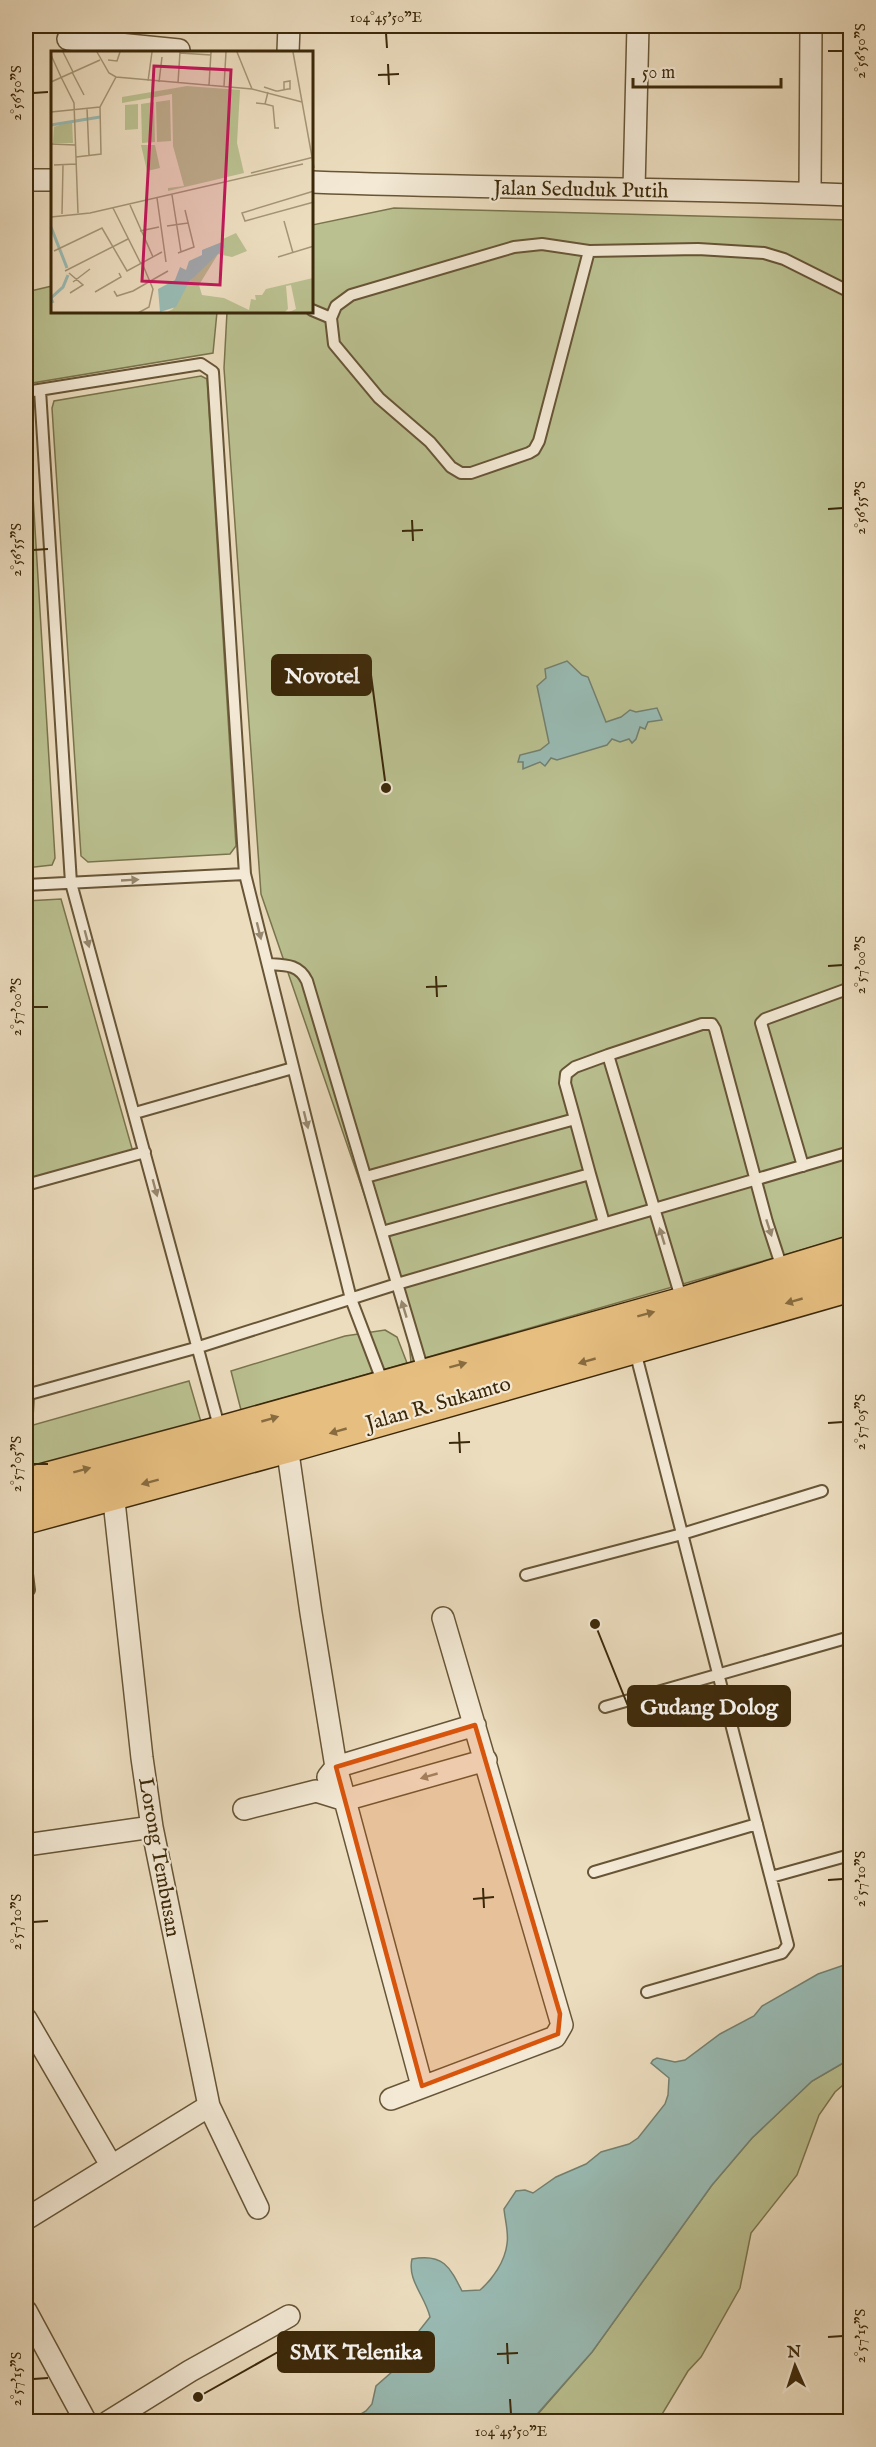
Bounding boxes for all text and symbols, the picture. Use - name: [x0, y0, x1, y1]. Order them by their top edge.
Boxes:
- text: 104°45'50"E: [350, 8, 422, 27]
- text: 2°56'50"S: [851, 23, 870, 79]
- inset map: [51, 51, 314, 314]
- scale bar: [633, 51, 782, 89]
- text: 50 m: [642, 62, 675, 85]
- text: 2°56'50"S: [7, 65, 26, 121]
- street label: Jalan Seduduk Putih: [491, 175, 669, 206]
- text: 2°56'55"S: [851, 481, 870, 535]
- text: 2°56'55"S: [7, 523, 26, 577]
- callout: Novotel: [272, 655, 371, 695]
- text: Novotel: [283, 663, 361, 691]
- one-way arrow: [120, 875, 139, 884]
- one-way arrow: [255, 922, 265, 940]
- one-way arrow: [83, 930, 92, 948]
- text: 2°57'00"S: [851, 936, 870, 994]
- text: 2°57'00"S: [7, 978, 26, 1036]
- one-way arrow: [302, 1111, 312, 1129]
- one-way arrow: [151, 1179, 160, 1197]
- one-way arrow: [765, 1219, 774, 1237]
- one-way arrow: [657, 1227, 666, 1245]
- one-way arrow: [785, 1297, 803, 1306]
- one-way arrow: [399, 1300, 408, 1318]
- one-way arrow: [637, 1309, 655, 1318]
- one-way arrow: [577, 1356, 596, 1366]
- one-way arrow: [449, 1360, 467, 1370]
- street label: Jalan R. Sukamto: [361, 1371, 514, 1439]
- text: 2°57'05"S: [851, 1394, 870, 1450]
- one-way arrow: [261, 1414, 279, 1423]
- one-way arrow: [329, 1427, 347, 1436]
- text: 2°57'05"S: [7, 1436, 26, 1492]
- one-way arrow: [73, 1465, 91, 1474]
- one-way arrow: [141, 1478, 159, 1487]
- callout: Gudang Dolog: [628, 1686, 790, 1726]
- text: Gudang Dolog: [640, 1694, 779, 1722]
- one-way arrow: [420, 1772, 438, 1781]
- street label: Lorong Tembusan: [131, 1775, 186, 1939]
- text: 2°57'10"S: [851, 1851, 870, 1907]
- text: 2°57'10"S: [7, 1894, 26, 1950]
- text: 2°57'15"S: [851, 2309, 870, 2363]
- callout: SMK Telenika: [278, 2332, 434, 2372]
- north arrow: [765, 2336, 825, 2396]
- text: SMK Telenika: [290, 2339, 422, 2367]
- text: N: [786, 2343, 802, 2363]
- text: 2°57'15"S: [7, 2352, 26, 2406]
- text: 104°45'50"E: [475, 2422, 547, 2441]

